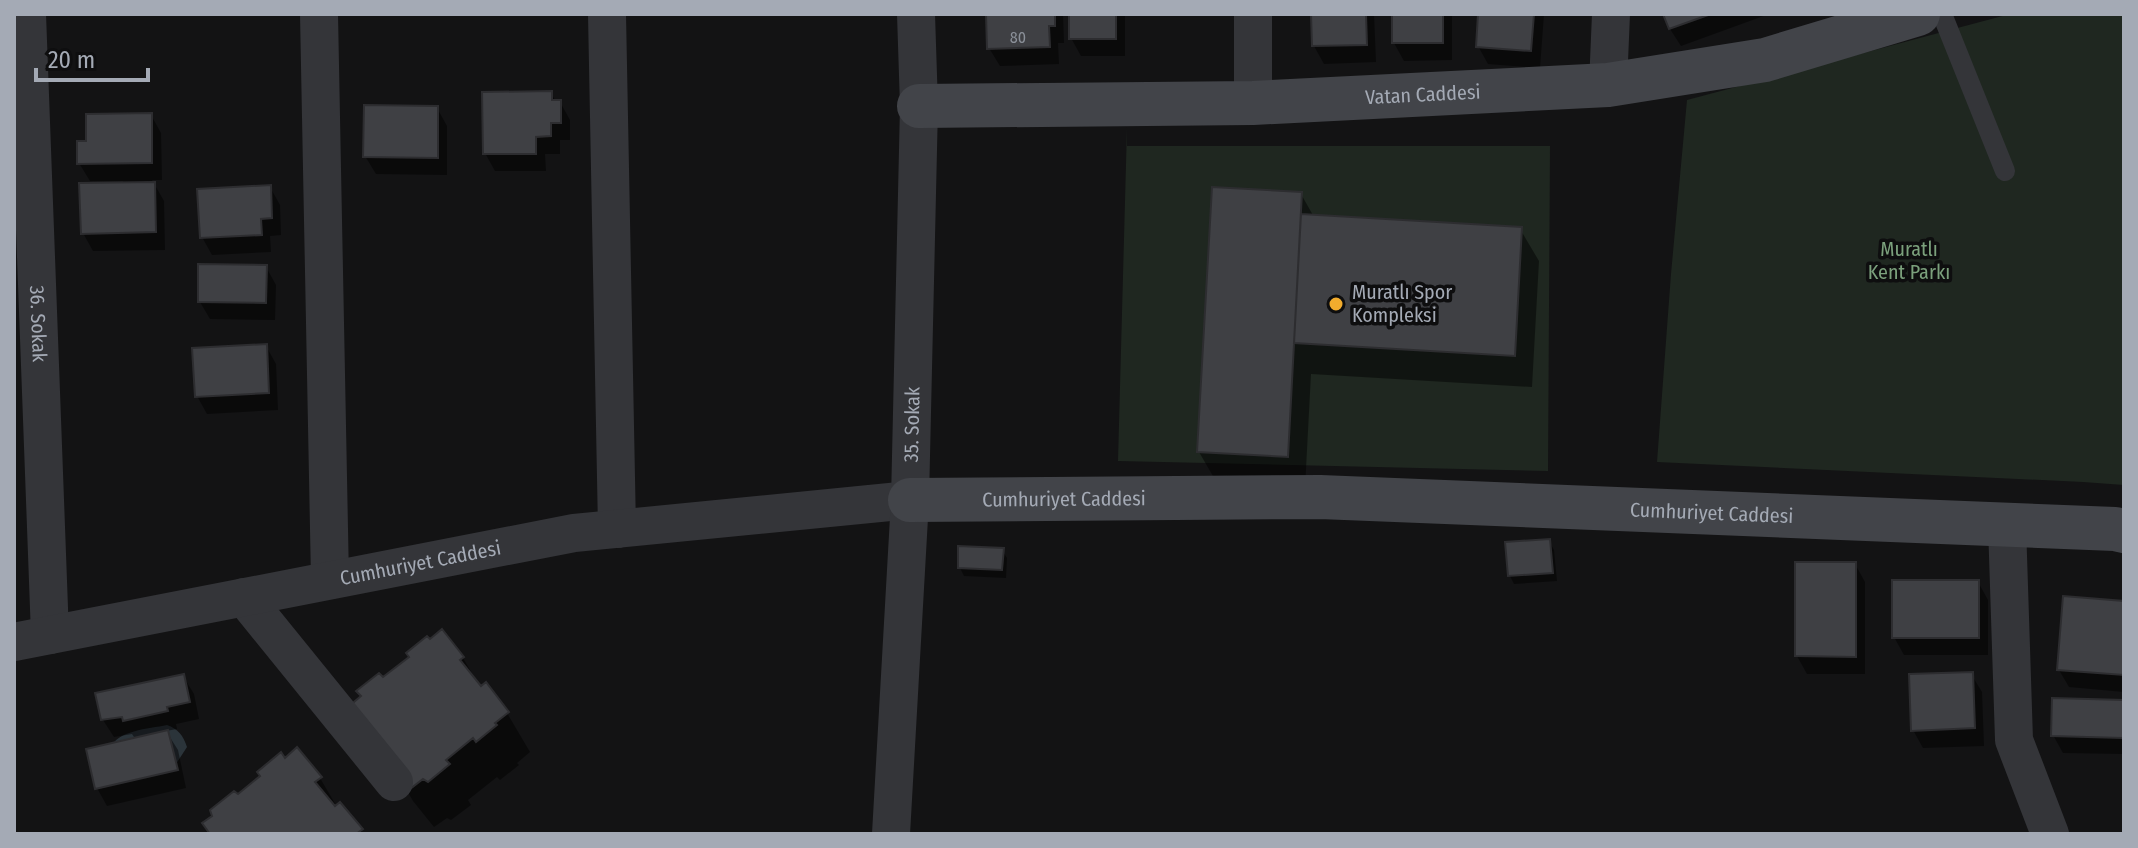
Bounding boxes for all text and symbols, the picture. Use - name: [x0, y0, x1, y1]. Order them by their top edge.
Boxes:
- house number: 80: [1010, 28, 1026, 47]
- scale bar: [36, 32, 148, 82]
- text: 20 m: [48, 46, 95, 74]
- street label: Vatan Caddesi: [1365, 79, 1481, 109]
- park label: Muratlı Kent Parkı: [1868, 237, 1950, 284]
- place label: Muratlı Spor Kompleksi: [1352, 280, 1452, 327]
- street label: 36. Sokak: [25, 285, 52, 363]
- marker: Muratlı Spor Kompleksi: [1327, 295, 1345, 313]
- street label: 35. Sokak: [899, 386, 925, 463]
- street label: Cumhuriyet Caddesi: [982, 486, 1146, 511]
- street label: Cumhuriyet Caddesi: [1630, 497, 1794, 528]
- street label: Cumhuriyet Caddesi: [338, 536, 503, 590]

